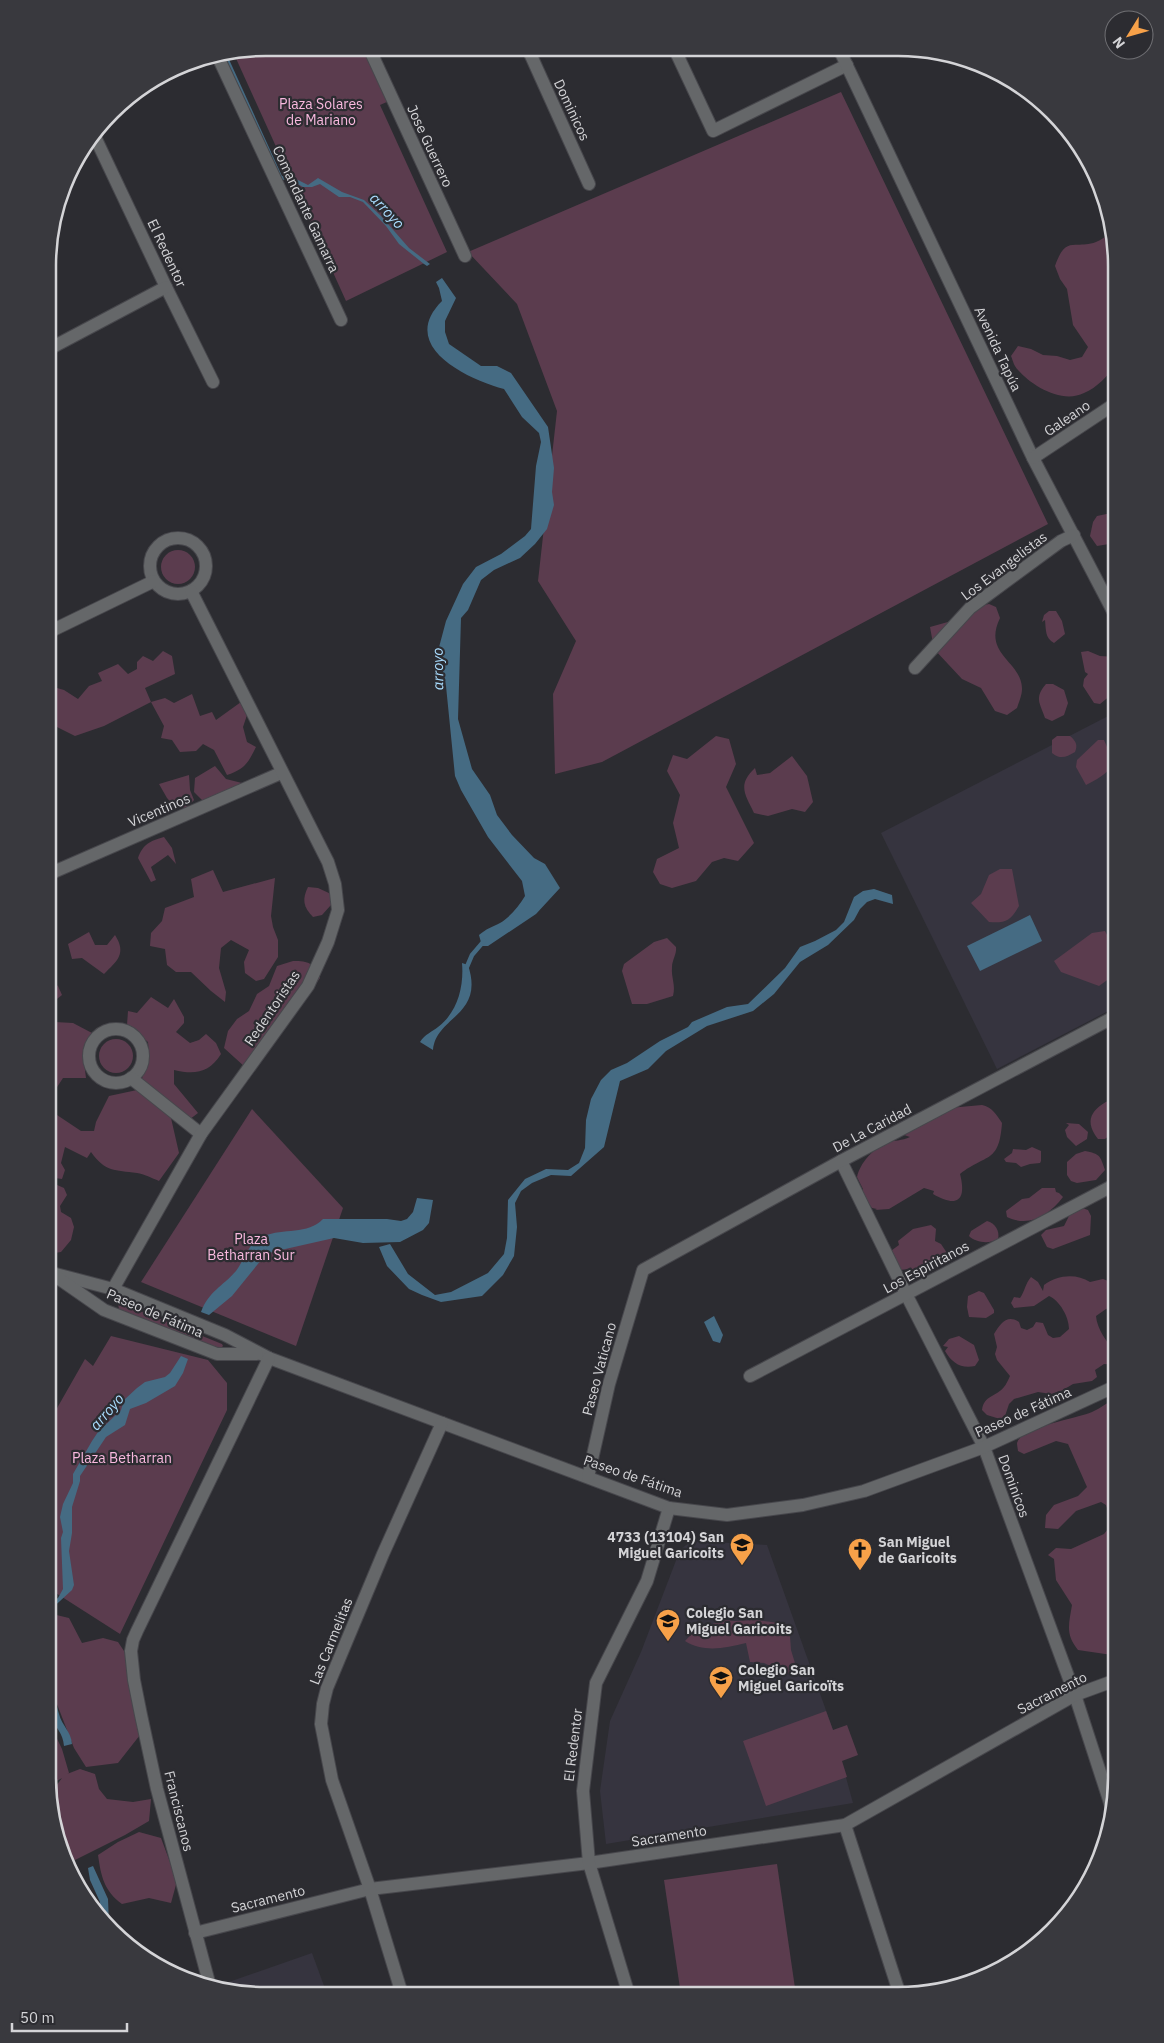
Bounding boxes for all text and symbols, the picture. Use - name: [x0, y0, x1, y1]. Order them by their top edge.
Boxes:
- north arrow: [1104, 10, 1154, 60]
- text: N: [1108, 33, 1129, 52]
- street label: Dominicos: [550, 76, 594, 144]
- park label: Plaza Solares de Mariano: [279, 95, 363, 129]
- street label: Jose Guerrero: [403, 102, 457, 190]
- street label: Comandante Gamarra: [269, 143, 344, 276]
- water label: arroyo: [366, 189, 409, 233]
- street label: El Redentor: [143, 216, 191, 290]
- street label: Avenida Tapúa: [970, 304, 1026, 395]
- street label: Galeano: [1040, 396, 1094, 440]
- street label: Los Evangelistas: [957, 528, 1051, 604]
- water label: arroyo: [428, 647, 447, 691]
- street label: Vicentinos: [125, 789, 193, 831]
- street label: Redentoristas: [240, 967, 304, 1049]
- street label: De La Caridad: [829, 1100, 915, 1156]
- park label: Plaza Betharran Sur: [207, 1230, 295, 1264]
- street label: Los Espiritanos: [880, 1237, 972, 1297]
- street label: Paseo de Fátima: [104, 1285, 207, 1342]
- street label: Paseo Vaticano: [578, 1320, 620, 1418]
- street label: Paseo de Fátima: [972, 1383, 1074, 1441]
- water label: arroyo: [85, 1389, 128, 1434]
- park label: Plaza Betharran: [72, 1449, 172, 1467]
- street label: Paseo de Fátima: [581, 1451, 685, 1502]
- street label: Dominicos: [994, 1452, 1034, 1520]
- place label: 4733 (13104) San Miguel Garicoits: [607, 1528, 724, 1562]
- school or university icon: 4733 (13104) San Miguel Garicoits: [729, 1532, 755, 1566]
- place label: San Miguel de Garicoits: [878, 1533, 957, 1567]
- church icon: San Miguel de Garicoits: [847, 1537, 873, 1571]
- street label: Las Carmelitas: [305, 1595, 357, 1687]
- place label: Colegio San Miguel Garicoits: [686, 1604, 792, 1638]
- school or university icon: Colegio San Miguel Garicoits: [655, 1608, 681, 1642]
- place label: Colegio San Miguel Garicoïts: [738, 1661, 844, 1695]
- school or university icon: Colegio San Miguel Garicoïts: [708, 1665, 734, 1699]
- street label: Sacramento: [1014, 1668, 1090, 1718]
- street label: El Redentor: [560, 1708, 586, 1782]
- street label: Franciscanos: [160, 1769, 198, 1853]
- street label: Sacramento: [630, 1821, 708, 1851]
- street label: Sacramento: [229, 1881, 307, 1917]
- scale bar: [12, 2000, 128, 2032]
- text: 50 m: [20, 2008, 55, 2027]

